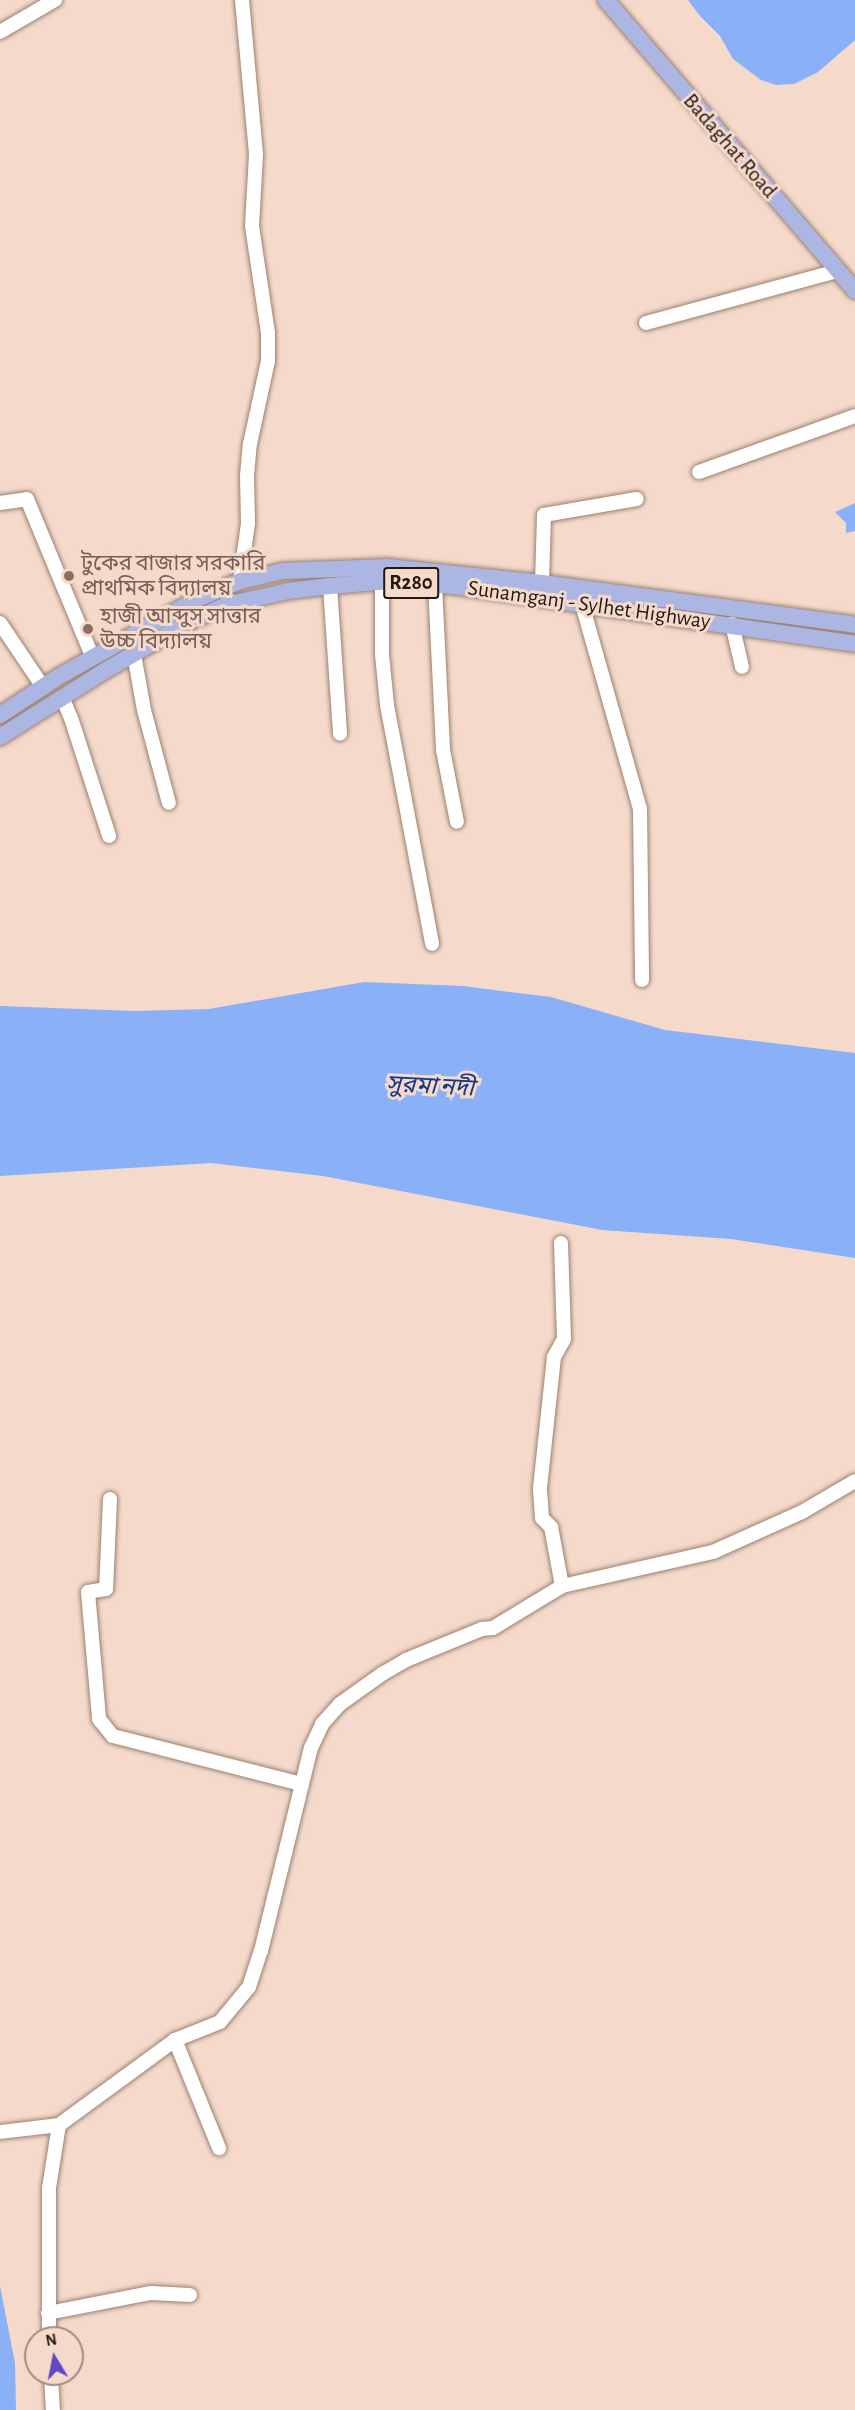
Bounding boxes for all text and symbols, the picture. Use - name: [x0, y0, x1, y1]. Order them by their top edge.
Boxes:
- street label: Badaghat Road: [677, 88, 783, 204]
- place label: টুকের বাজার সরকারি প্রাথমিক বিদ্যালয়: [81, 550, 265, 602]
- road number: R280: [382, 565, 440, 601]
- marker: টুকের বাজার সরকারি প্রাথমিক বিদ্যালয়: [62, 569, 76, 583]
- street label: Sunamganj - Sylhet Highway: [466, 575, 712, 635]
- place label: হাজী আব্দুস সাত্তার উচ্চ বিদ্যালয়: [100, 603, 261, 654]
- marker: হাজী আব্দুস সাত্তার উচ্চ বিদ্যালয়: [81, 622, 95, 636]
- water label: সুরমা নদী: [385, 1070, 475, 1104]
- north arrow: [24, 2326, 84, 2386]
- text: N: [44, 2331, 58, 2349]

